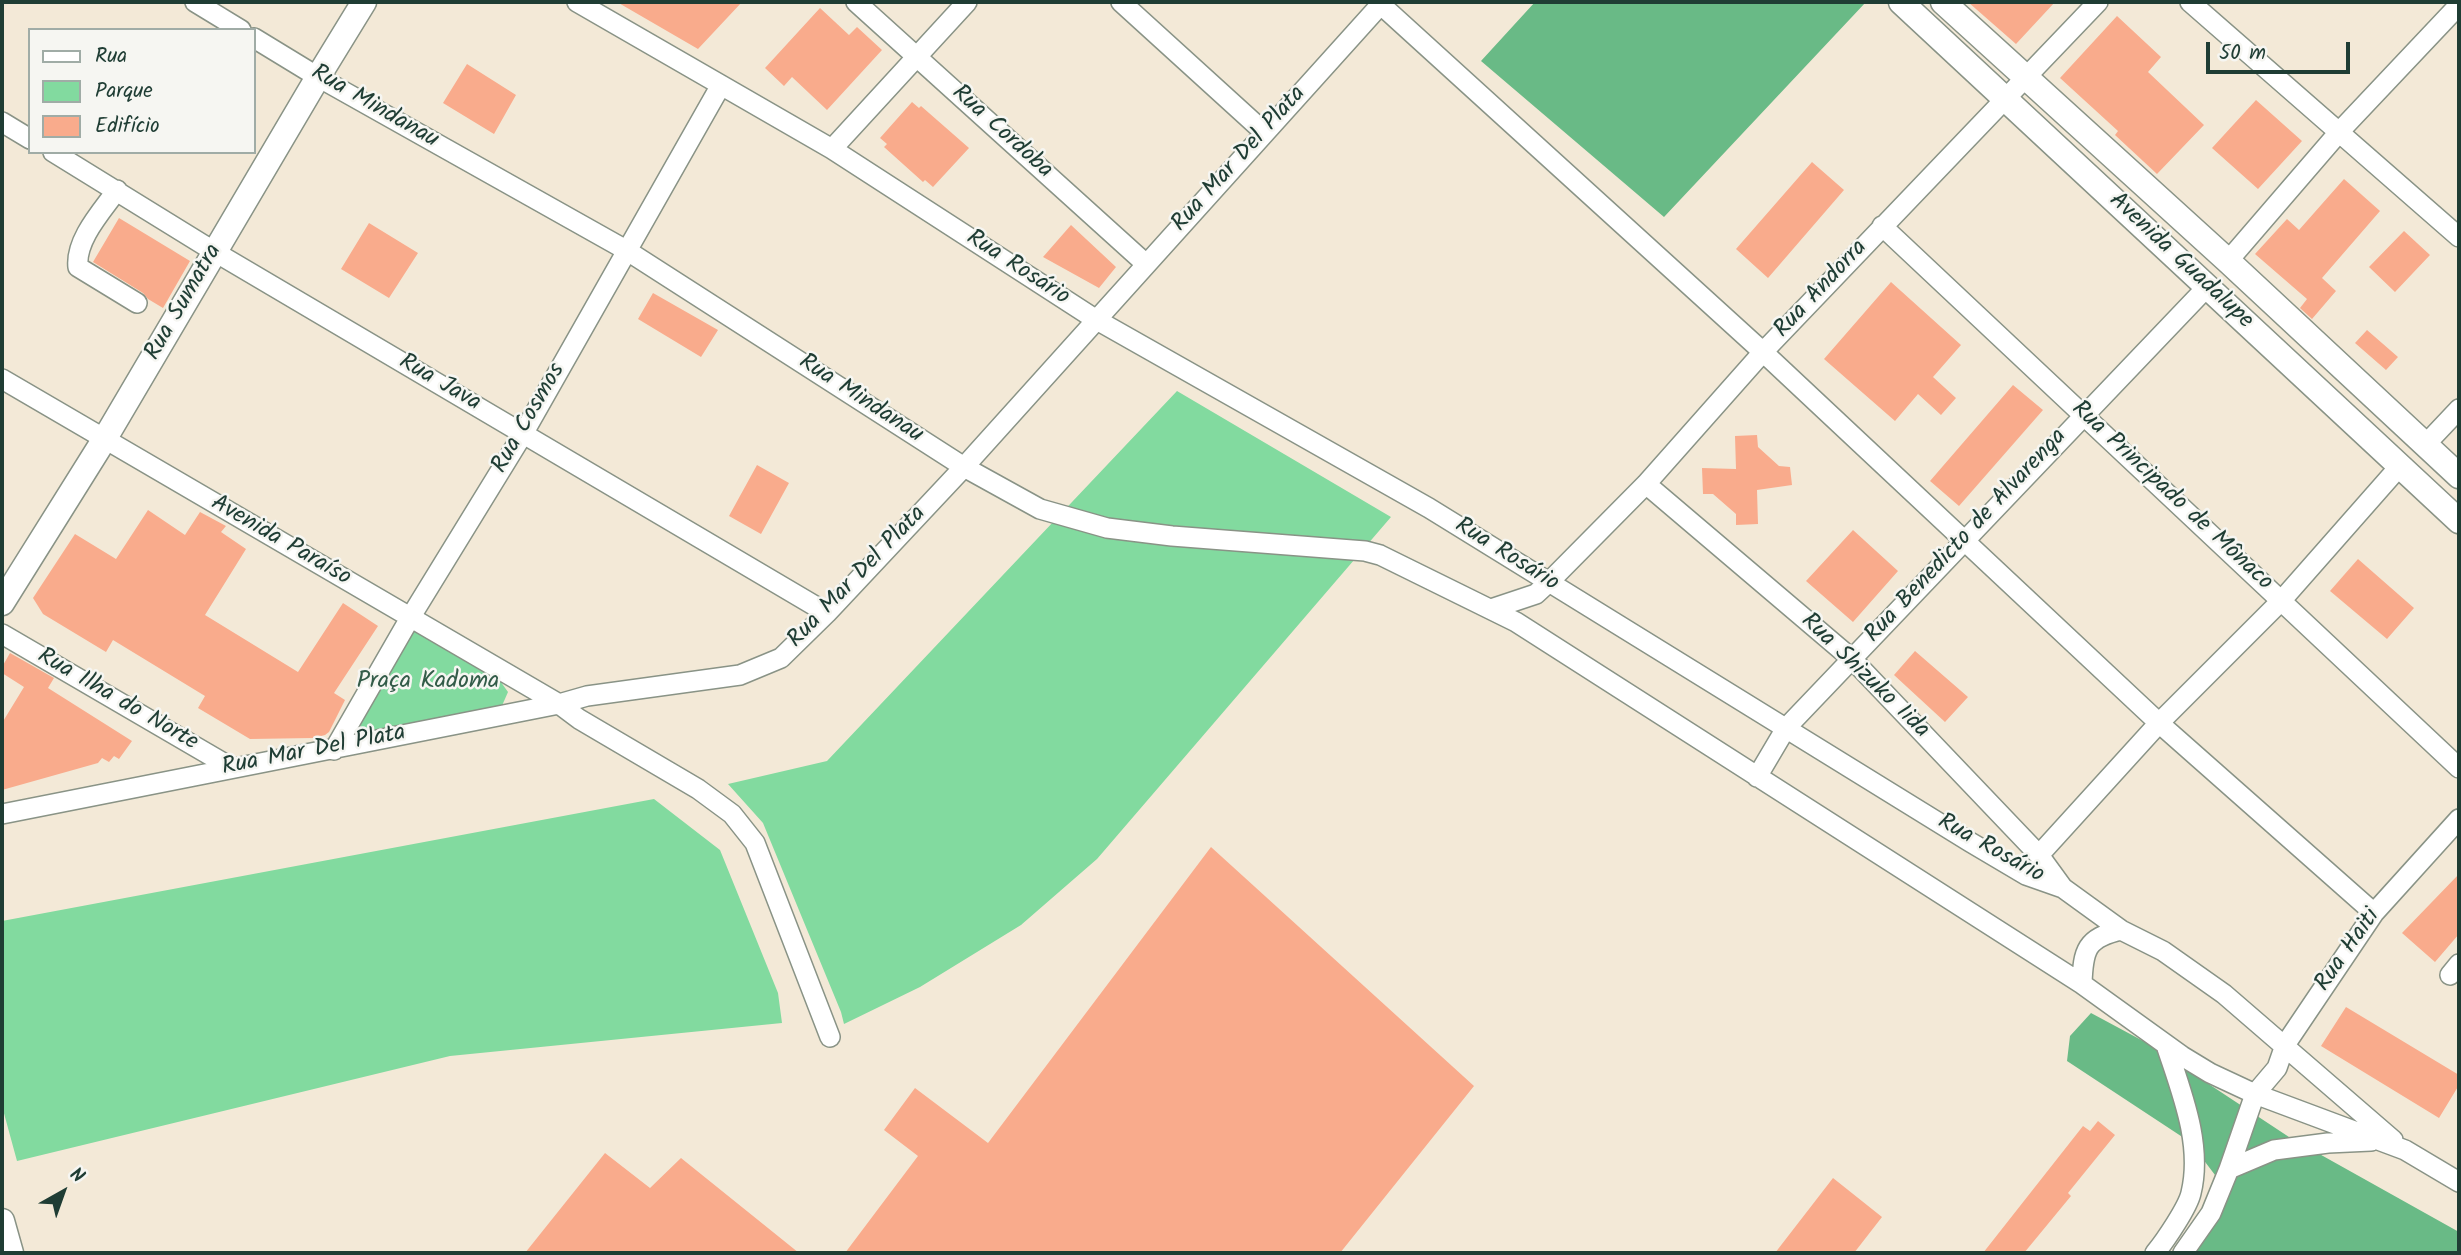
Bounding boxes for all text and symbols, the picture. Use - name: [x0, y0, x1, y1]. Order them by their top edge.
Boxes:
- legend: [28, 28, 256, 154]
- scale bar: [2209, 28, 2352, 72]
- text: 50 m: [2219, 37, 2266, 70]
- text: Rua: [95, 40, 127, 73]
- street label: Rua Mindanau: [305, 60, 443, 156]
- text: Parque: [95, 75, 153, 108]
- street label: Rua Cordoba: [944, 80, 1058, 186]
- street label: Rua Mar Del Plata: [1167, 81, 1313, 239]
- text: Edifício: [95, 110, 160, 143]
- street label: Avenida Guadalupe: [2102, 188, 2258, 336]
- street label: Rua Rosário: [960, 225, 1074, 313]
- street label: Rua Andorra: [1769, 235, 1875, 345]
- street label: Rua Sumatra: [140, 240, 230, 366]
- street label: Rua Java: [393, 349, 485, 419]
- street label: Rua Mindanau: [792, 349, 928, 451]
- street label: Rua Cosmos: [487, 359, 573, 479]
- street label: Rua Principado de Mônaco: [2064, 396, 2278, 598]
- street label: Rua Benedicto de Alvarenga: [1860, 424, 2074, 650]
- street label: Avenida Paraíso: [205, 490, 355, 594]
- street label: Rua Mar Del Plata: [783, 501, 933, 655]
- street label: Rua Rosário: [1449, 513, 1563, 599]
- street label: Rua Shizuko Iida: [1794, 608, 1934, 746]
- street label: Rua Ilha do Norte: [31, 643, 203, 759]
- park label: Praça Kadoma: [357, 669, 499, 697]
- street label: Rua Mar Del Plata: [220, 720, 408, 784]
- street label: Rua Rosário: [1932, 809, 2048, 891]
- street label: Rua Haiti: [2310, 904, 2388, 998]
- north arrow: [28, 1157, 98, 1227]
- text: N: [62, 1161, 91, 1191]

